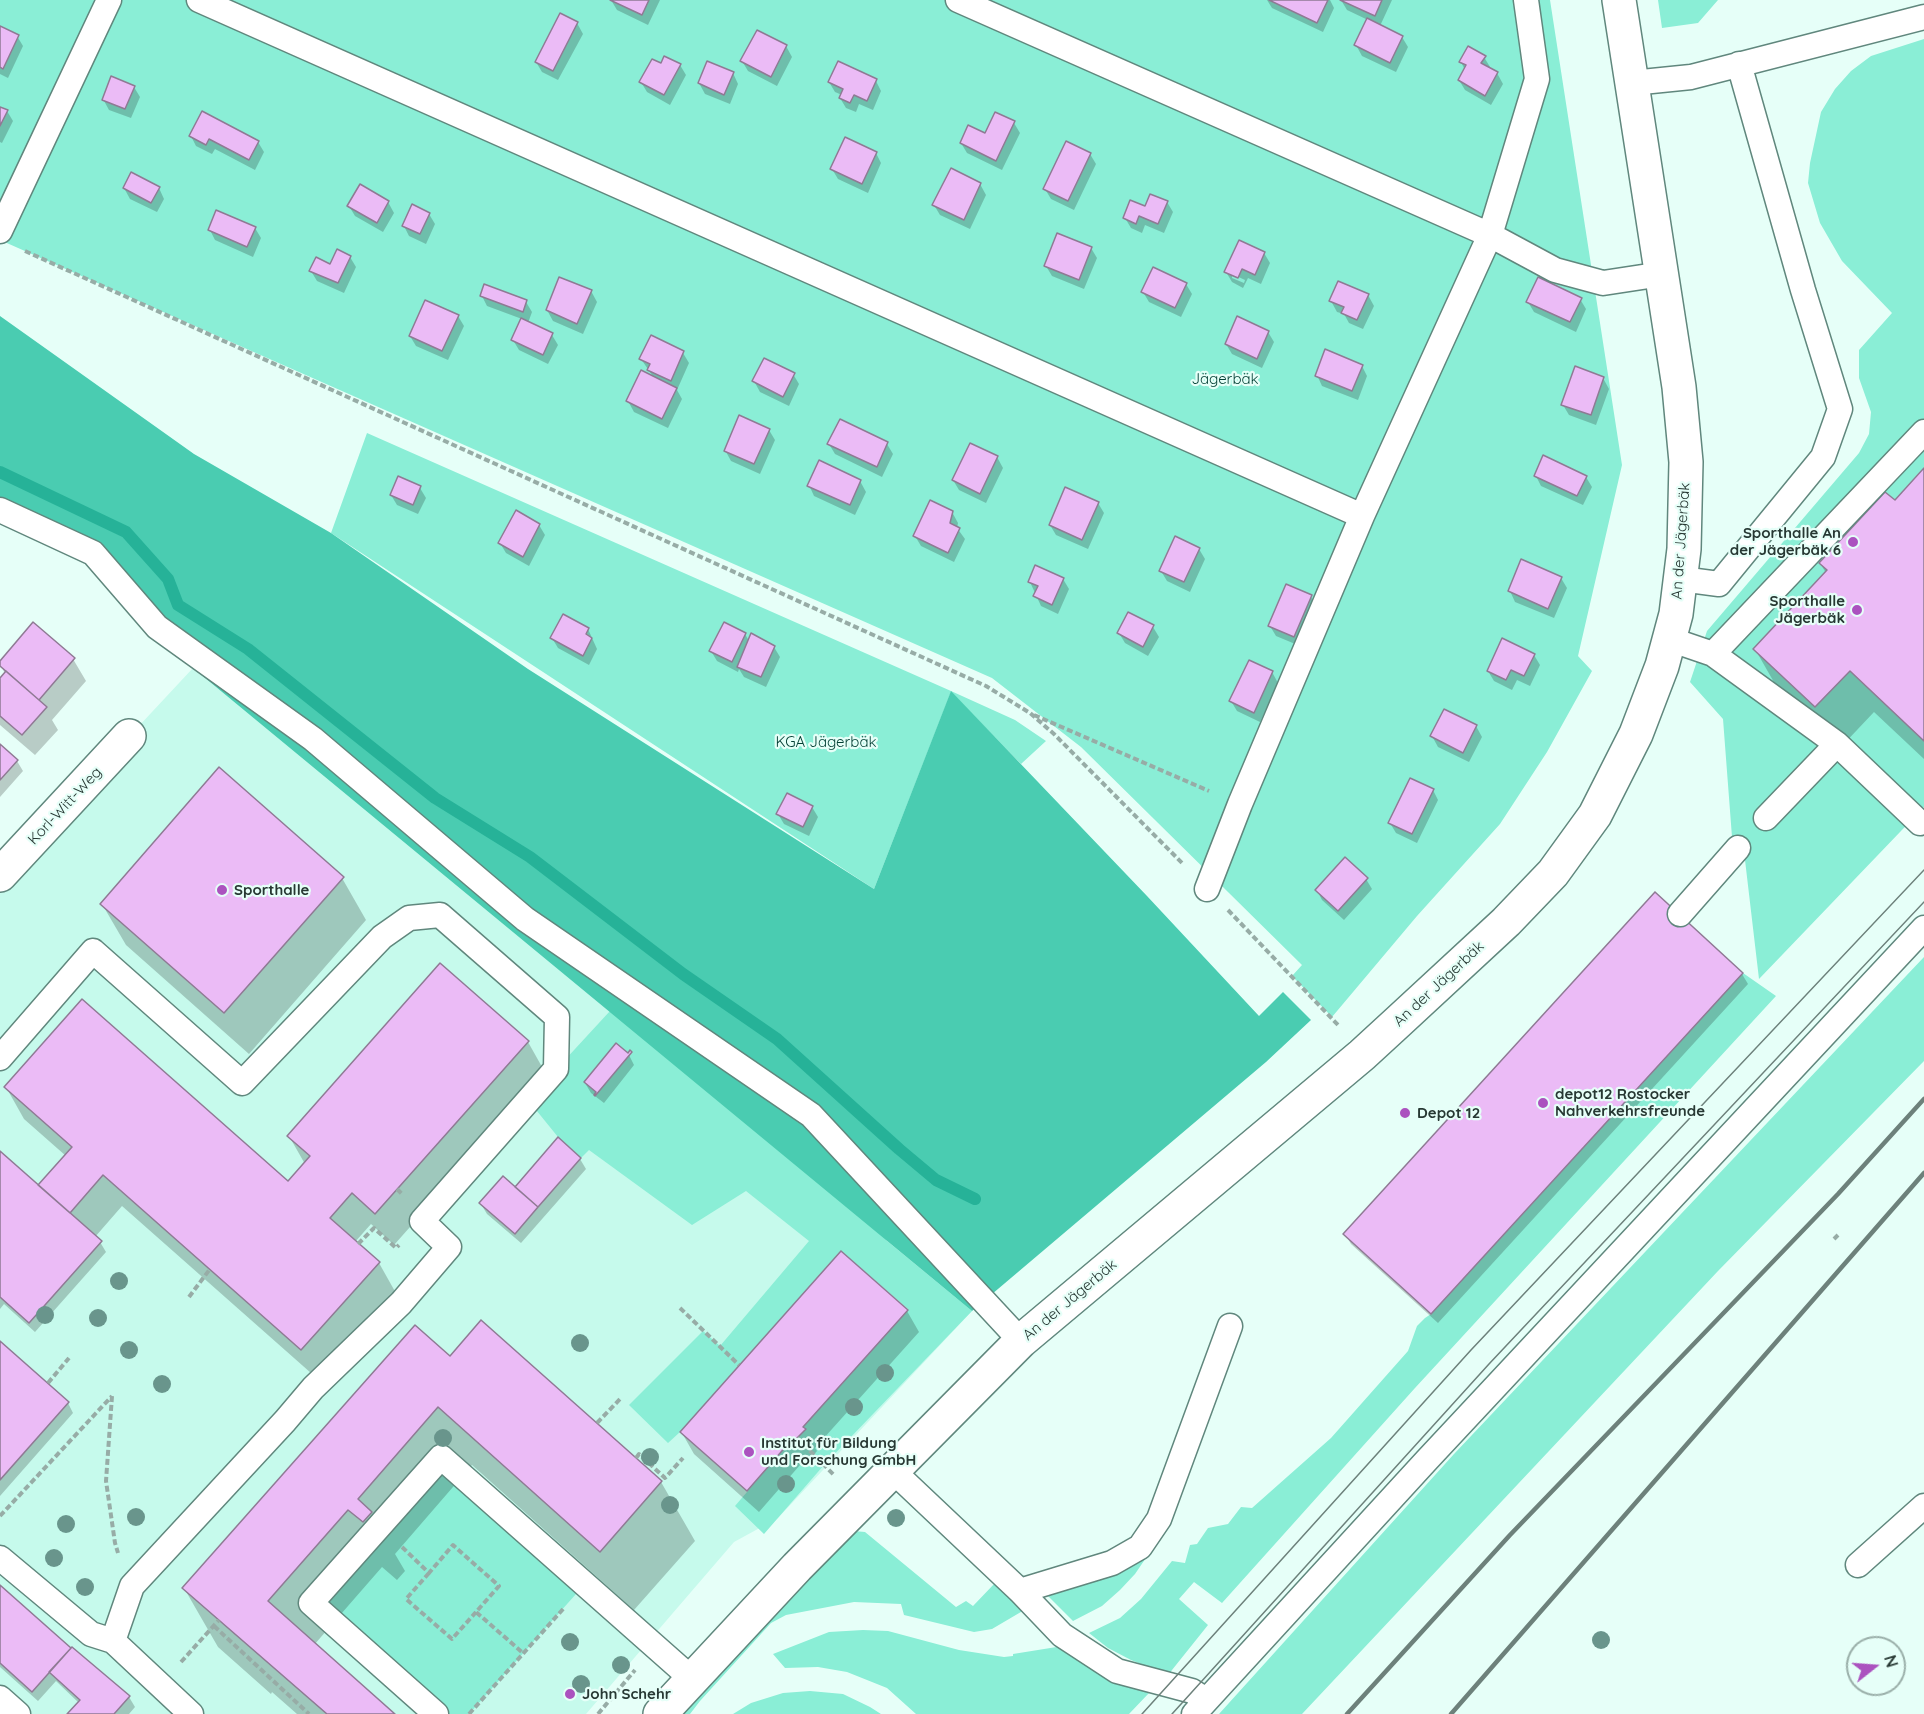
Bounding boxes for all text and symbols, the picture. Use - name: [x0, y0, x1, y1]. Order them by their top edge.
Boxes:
- park label: Jägerbäk: [1191, 370, 1259, 388]
- street label: An der Jägerbäk: [1668, 482, 1694, 600]
- place label: Sporthalle An der Jägerbäk 6: [1730, 524, 1841, 559]
- marker: Sporthalle An der Jägerbäk 6: [1846, 535, 1860, 549]
- place label: Sporthalle Jägerbäk: [1770, 592, 1845, 627]
- marker: Sporthalle Jägerbäk: [1850, 603, 1864, 617]
- park label: KGA Jägerbäk: [775, 733, 877, 751]
- street label: Korl-Witt-Weg: [24, 763, 106, 849]
- place label: Sporthalle: [234, 881, 309, 899]
- marker: Sporthalle: [215, 883, 229, 897]
- street label: An der Jägerbäk: [1390, 937, 1488, 1031]
- place label: depot12 Rostocker Nahverkehrsfreunde: [1555, 1085, 1705, 1120]
- marker: depot12 Rostocker Nahverkehrsfreunde: [1536, 1096, 1550, 1110]
- place label: Depot 12: [1417, 1104, 1480, 1122]
- marker: Depot 12: [1398, 1106, 1412, 1120]
- street label: An der Jägerbäk: [1019, 1255, 1121, 1345]
- place label: Institut für Bildung und Forschung GmbH: [761, 1434, 916, 1469]
- marker: Institut für Bildung und Forschung GmbH: [742, 1445, 756, 1459]
- north arrow: [1846, 1636, 1906, 1696]
- text: N: [1880, 1653, 1903, 1670]
- place label: John Schehr: [582, 1685, 671, 1703]
- marker: John Schehr: [563, 1687, 577, 1701]

